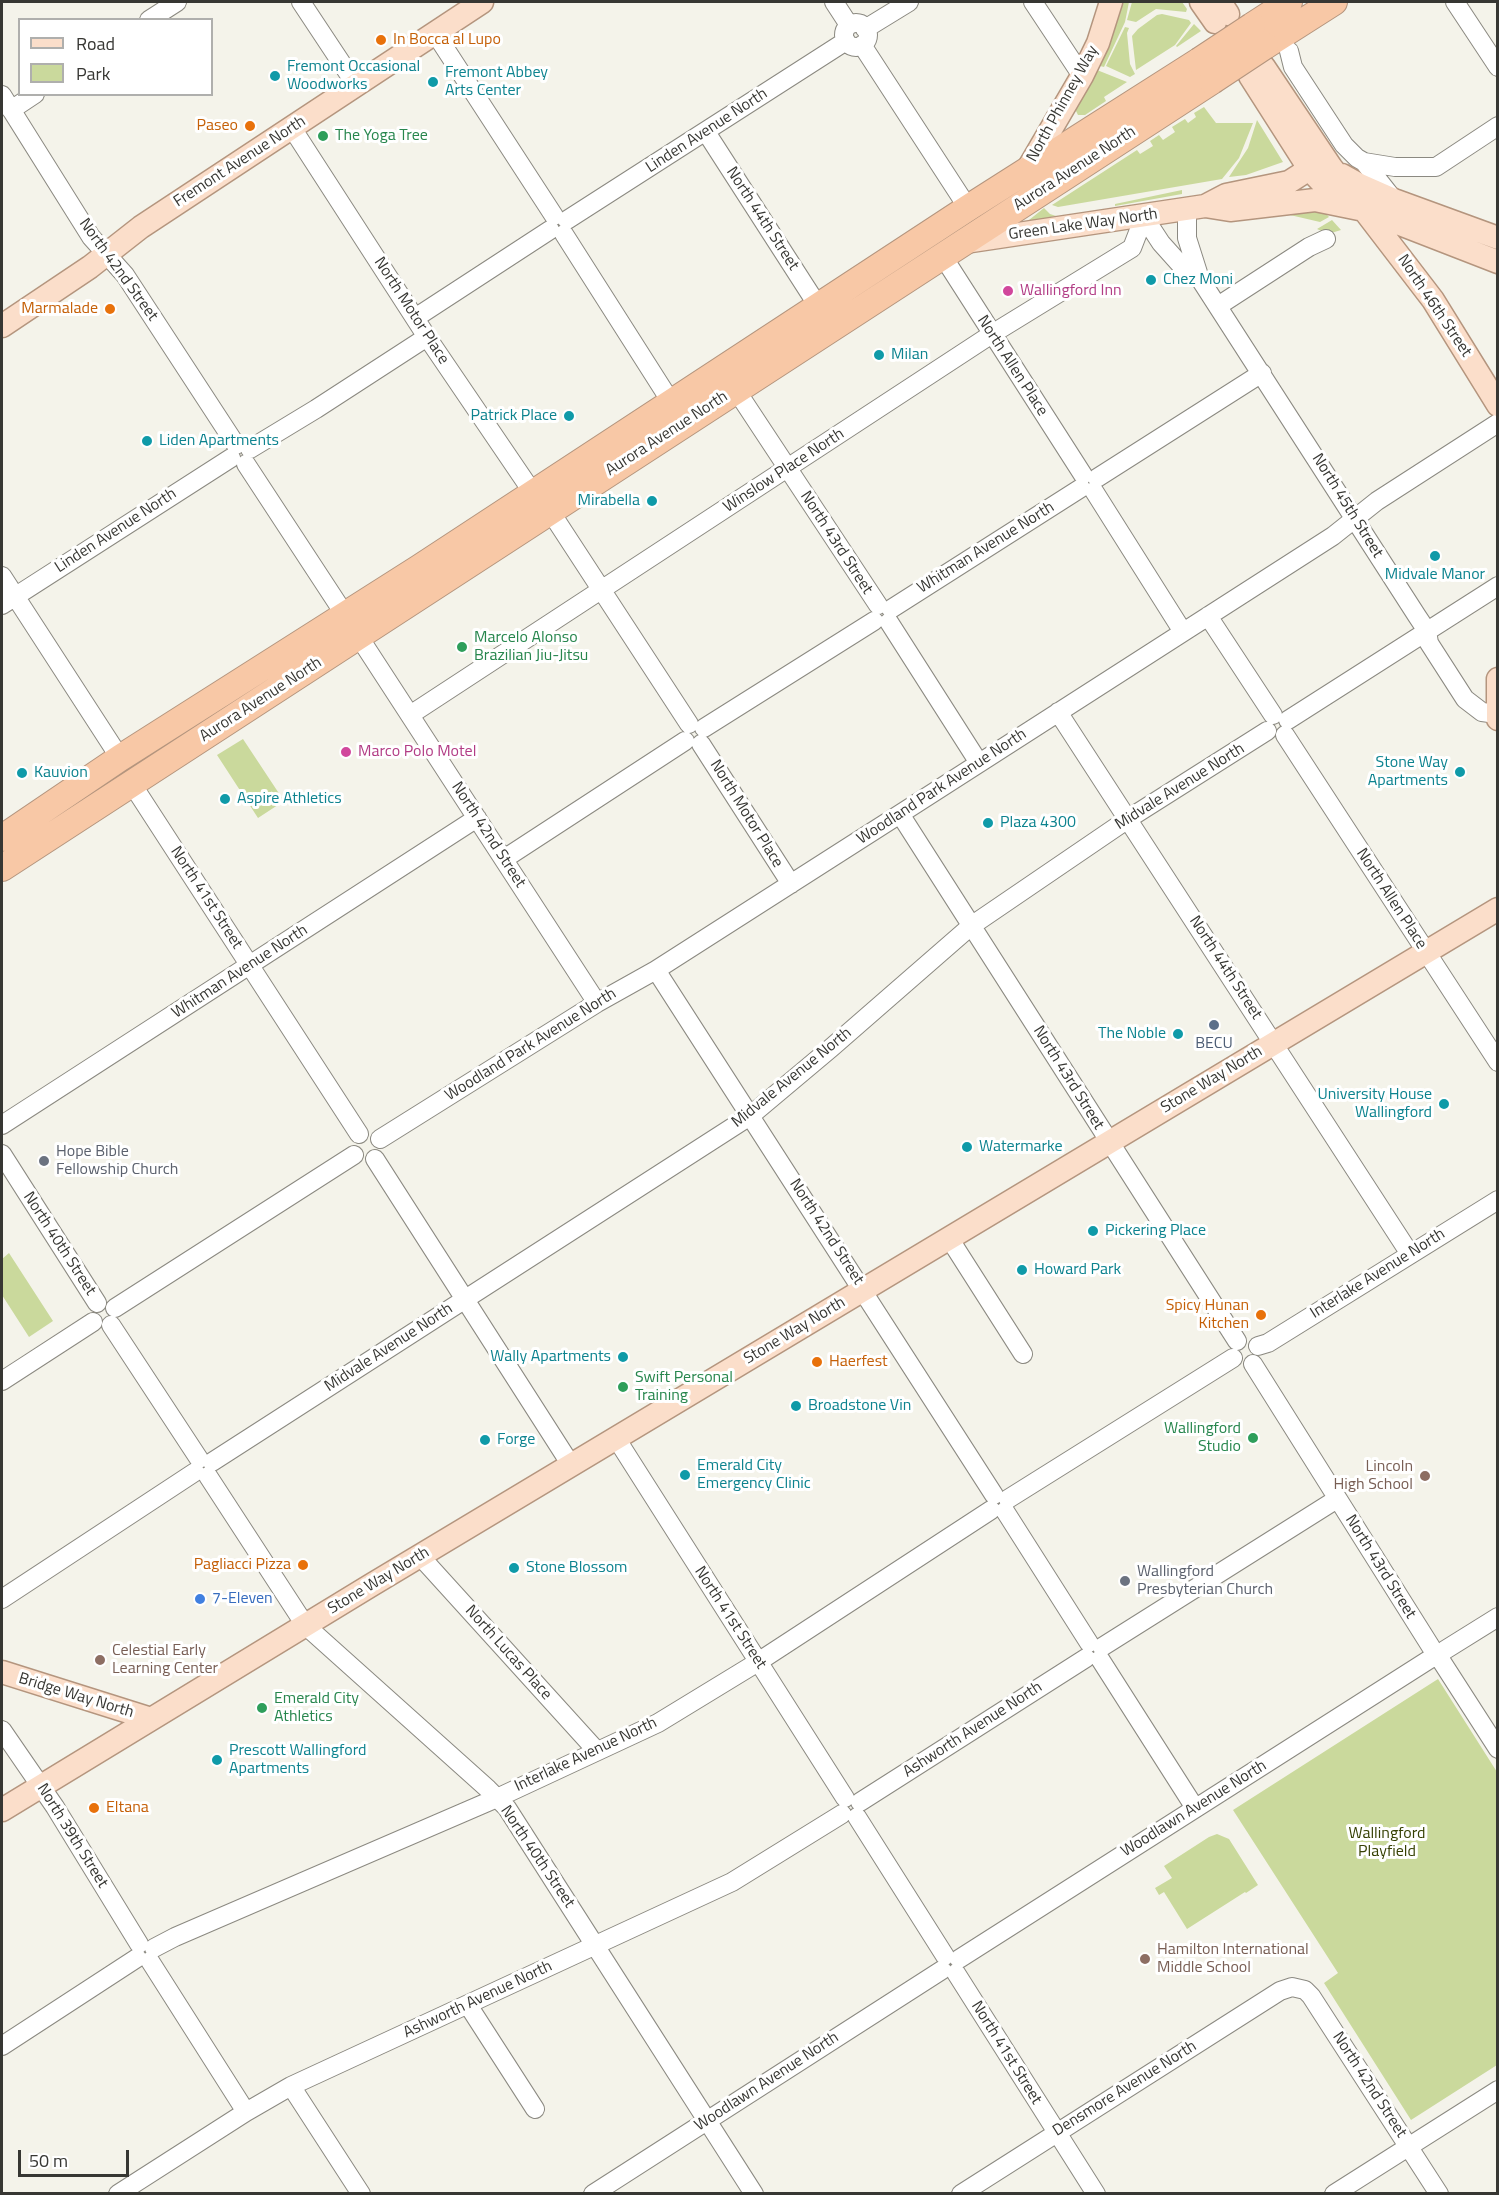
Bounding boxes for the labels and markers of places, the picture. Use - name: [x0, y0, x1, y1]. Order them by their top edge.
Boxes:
- place label: In Bocca al Lupo: [393, 30, 501, 50]
- marker: In Bocca al Lupo: [374, 33, 388, 47]
- place label: Fremont Occasional Woodworks: [287, 57, 420, 95]
- place label: Fremont Abbey Arts Center: [445, 63, 548, 101]
- marker: Fremont Occasional Woodworks: [268, 69, 282, 83]
- marker: Fremont Abbey Arts Center: [426, 75, 440, 89]
- place label: Paseo: [197, 116, 238, 136]
- marker: Paseo: [243, 119, 257, 133]
- place label: The Yoga Tree: [335, 126, 428, 146]
- marker: The Yoga Tree: [316, 129, 330, 143]
- place label: Chez Moni: [1163, 270, 1233, 290]
- marker: Chez Moni: [1144, 273, 1158, 287]
- place label: Wallingford Inn: [1020, 281, 1122, 301]
- marker: Wallingford Inn: [1001, 284, 1015, 298]
- place label: Marmalade: [21, 299, 98, 319]
- marker: Marmalade: [103, 302, 117, 316]
- place label: Milan: [891, 345, 928, 365]
- marker: Milan: [872, 348, 886, 362]
- place label: Patrick Place: [471, 406, 557, 426]
- marker: Patrick Place: [562, 409, 576, 423]
- place label: Liden Apartments: [159, 431, 279, 451]
- marker: Liden Apartments: [140, 434, 154, 448]
- place label: Mirabella: [578, 491, 640, 511]
- marker: Mirabella: [645, 494, 659, 508]
- marker: Midvale Manor: [1428, 549, 1442, 563]
- place label: Midvale Manor: [1385, 565, 1485, 585]
- place label: Marcelo Alonso Brazilian Jiu-Jitsu: [474, 628, 588, 666]
- marker: Marcelo Alonso Brazilian Jiu-Jitsu: [455, 640, 469, 654]
- place label: Marco Polo Motel: [358, 742, 476, 762]
- marker: Marco Polo Motel: [339, 745, 353, 759]
- place label: Stone Way Apartments: [1368, 753, 1448, 791]
- place label: Kauvion: [34, 763, 88, 783]
- marker: Stone Way Apartments: [1453, 765, 1467, 779]
- marker: Kauvion: [15, 766, 29, 780]
- place label: Aspire Athletics: [237, 789, 342, 809]
- marker: Aspire Athletics: [218, 792, 232, 806]
- place label: Plaza 4300: [1000, 813, 1076, 833]
- marker: Plaza 4300: [981, 816, 995, 830]
- marker: BECU: [1207, 1018, 1221, 1032]
- place label: The Noble: [1098, 1024, 1166, 1044]
- marker: The Noble: [1171, 1027, 1185, 1041]
- place label: BECU: [1195, 1034, 1233, 1054]
- place label: University House Wallingford: [1317, 1085, 1432, 1123]
- marker: University House Wallingford: [1437, 1097, 1451, 1111]
- place label: Watermarke: [979, 1137, 1063, 1157]
- marker: Watermarke: [960, 1140, 974, 1154]
- place label: Hope Bible Fellowship Church: [56, 1142, 178, 1180]
- marker: Hope Bible Fellowship Church: [37, 1154, 51, 1168]
- place label: Pickering Place: [1105, 1221, 1206, 1241]
- marker: Pickering Place: [1086, 1224, 1100, 1238]
- place label: Howard Park: [1034, 1260, 1121, 1280]
- marker: Howard Park: [1015, 1263, 1029, 1277]
- place label: Spicy Hunan Kitchen: [1166, 1296, 1249, 1334]
- marker: Spicy Hunan Kitchen: [1254, 1308, 1268, 1322]
- place label: Wally Apartments: [490, 1347, 611, 1367]
- marker: Wally Apartments: [616, 1350, 630, 1364]
- place label: Haerfest: [829, 1352, 888, 1372]
- marker: Haerfest: [810, 1355, 824, 1369]
- place label: Swift Personal Training: [635, 1368, 733, 1406]
- marker: Swift Personal Training: [616, 1380, 630, 1394]
- place label: Broadstone Vin: [808, 1396, 911, 1416]
- marker: Broadstone Vin: [789, 1399, 803, 1413]
- place label: Wallingford Studio: [1164, 1419, 1241, 1457]
- place label: Forge: [497, 1430, 535, 1450]
- marker: Wallingford Studio: [1246, 1431, 1260, 1445]
- marker: Forge: [478, 1433, 492, 1447]
- place label: Emerald City Emergency Clinic: [697, 1456, 811, 1494]
- place label: Lincoln High School: [1334, 1457, 1413, 1495]
- marker: Emerald City Emergency Clinic: [678, 1468, 692, 1482]
- marker: Lincoln High School: [1418, 1469, 1432, 1483]
- place label: Pagliacci Pizza: [194, 1555, 291, 1575]
- marker: Pagliacci Pizza: [296, 1558, 310, 1572]
- place label: Stone Blossom: [526, 1558, 627, 1578]
- marker: Stone Blossom: [507, 1561, 521, 1575]
- place label: Wallingford Presbyterian Church: [1137, 1562, 1273, 1600]
- marker: Wallingford Presbyterian Church: [1118, 1574, 1132, 1588]
- place label: 7-Eleven: [212, 1589, 273, 1609]
- marker: 7-Eleven: [193, 1592, 207, 1606]
- place label: Celestial Early Learning Center: [112, 1641, 218, 1679]
- marker: Celestial Early Learning Center: [93, 1653, 107, 1667]
- place label: Emerald City Athletics: [274, 1689, 359, 1727]
- marker: Emerald City Athletics: [255, 1701, 269, 1715]
- place label: Prescott Wallingford Apartments: [229, 1741, 366, 1779]
- marker: Prescott Wallingford Apartments: [210, 1753, 224, 1767]
- place label: Eltana: [106, 1798, 149, 1818]
- marker: Eltana: [87, 1801, 101, 1815]
- place label: Hamilton International Middle School: [1157, 1940, 1309, 1978]
- marker: Hamilton International Middle School: [1138, 1952, 1152, 1966]

